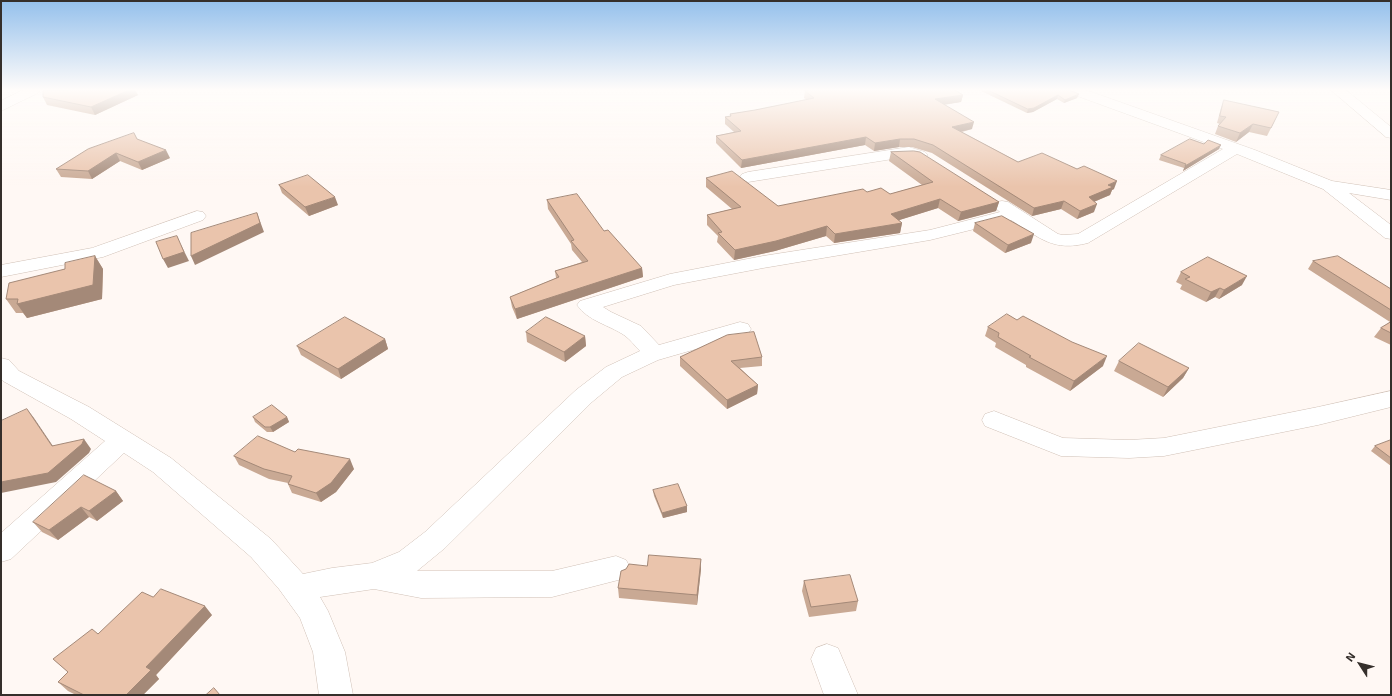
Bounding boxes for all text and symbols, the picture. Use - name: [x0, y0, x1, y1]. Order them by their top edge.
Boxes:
- north arrow: [1340, 644, 1380, 684]
- text: N: [1342, 650, 1357, 664]

